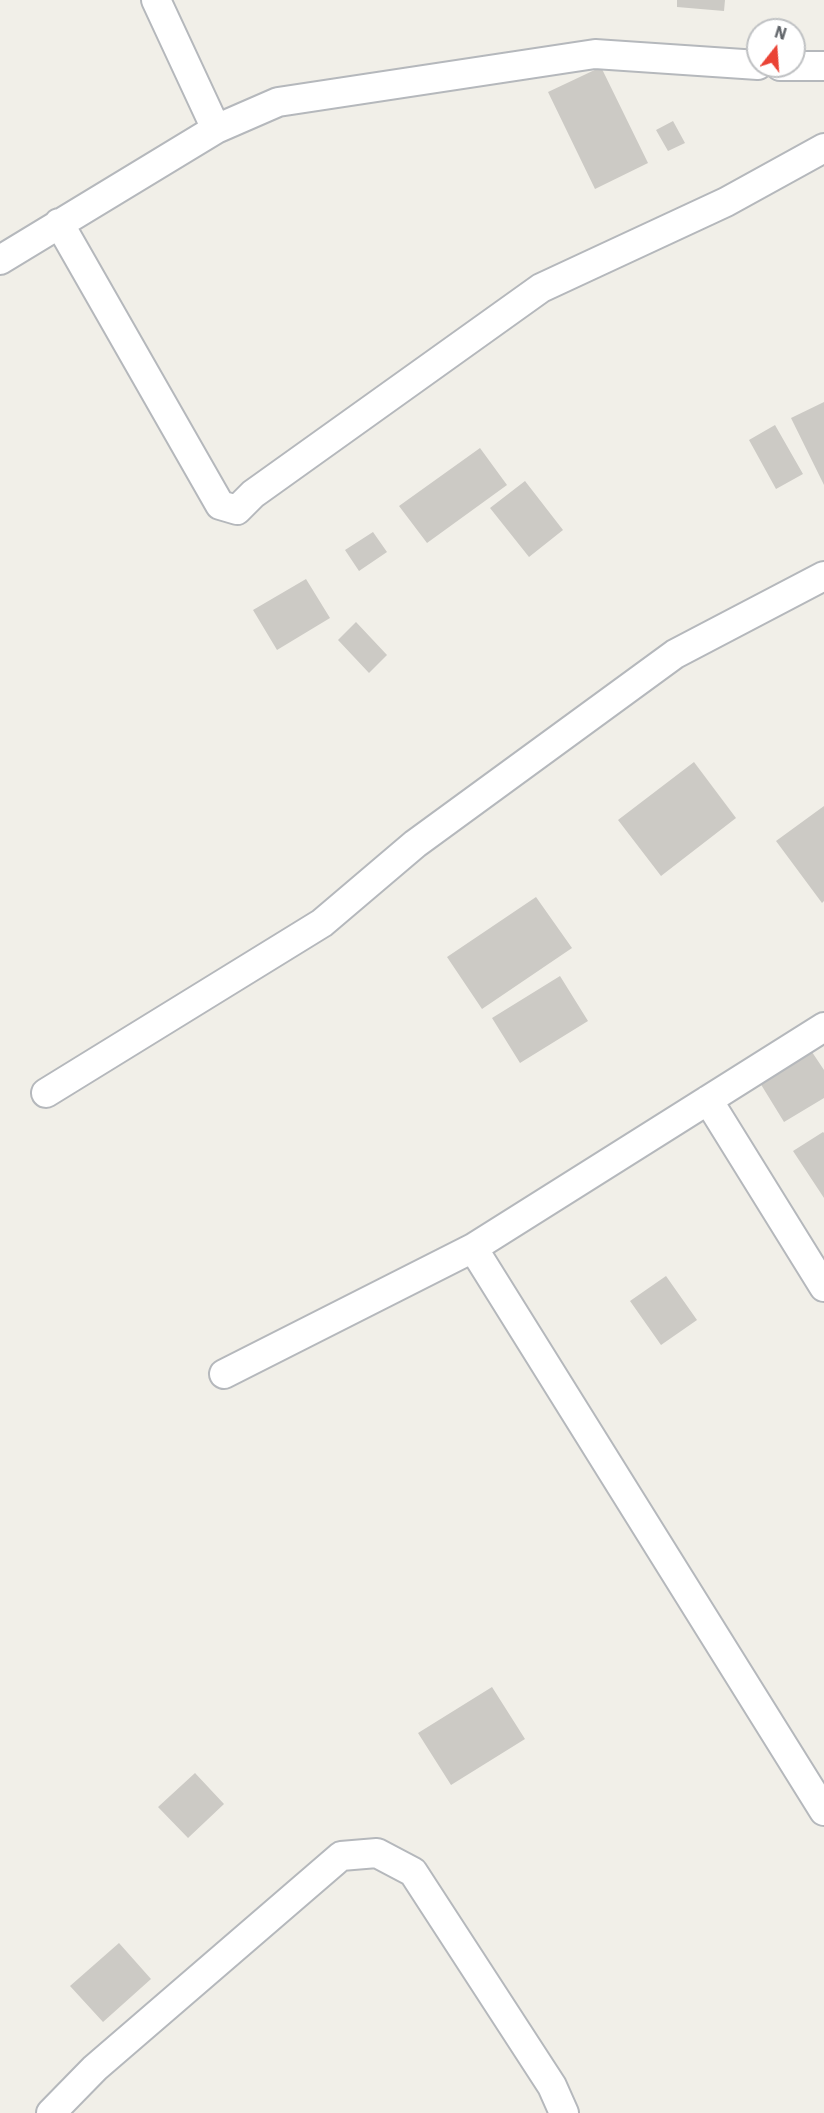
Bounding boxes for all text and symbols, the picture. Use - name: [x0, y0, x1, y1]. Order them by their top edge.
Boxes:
- north arrow: [746, 18, 806, 78]
- text: N: [772, 21, 789, 44]

